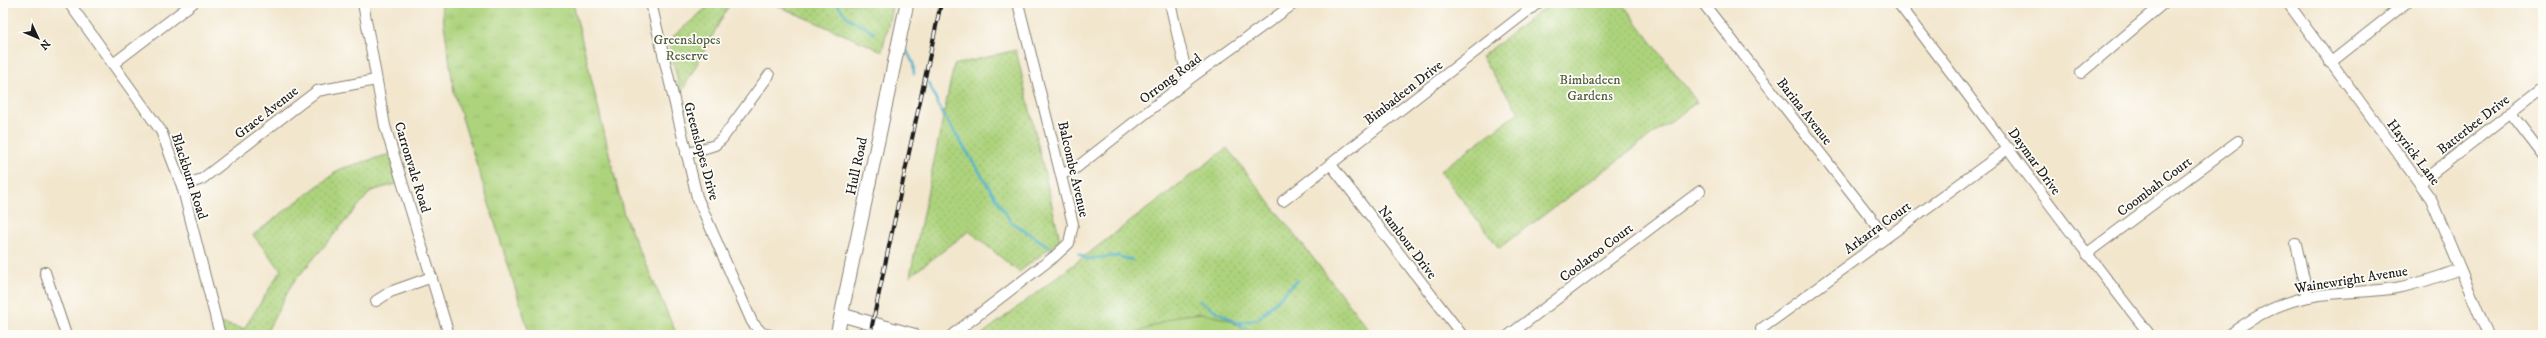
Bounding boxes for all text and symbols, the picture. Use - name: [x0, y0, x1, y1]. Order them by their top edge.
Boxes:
- north arrow: [18, 18, 58, 58]
- park label: Greenslopes Reserve: [653, 31, 721, 65]
- text: N: [36, 36, 53, 52]
- street label: Orrong Road: [1136, 50, 1205, 108]
- street label: Bimbadeen Drive: [1360, 56, 1447, 129]
- park label: Bimbadeen Gardens: [1559, 71, 1621, 105]
- street label: Barina Avenue: [1772, 74, 1836, 149]
- street label: Grace Avenue: [231, 82, 302, 143]
- street label: Batterbee Drive: [2434, 91, 2514, 159]
- street label: Greenslopes Drive: [679, 100, 723, 203]
- street label: Hayrick Lane: [2382, 116, 2444, 189]
- street label: Balcombe Avenue: [1053, 119, 1093, 219]
- street label: Carronvale Road: [390, 120, 434, 215]
- street label: Daymar Drive: [2004, 124, 2065, 199]
- street label: Blackburn Road: [167, 131, 211, 222]
- street label: Hull Road: [842, 136, 872, 197]
- street label: Coombah Court: [2114, 153, 2196, 221]
- street label: Arkarra Court: [1840, 197, 1915, 258]
- street label: Nambour Drive: [1374, 202, 1441, 283]
- street label: Coolaroo Court: [1556, 219, 1637, 286]
- street label: Wainewright Avenue: [2292, 262, 2409, 298]

